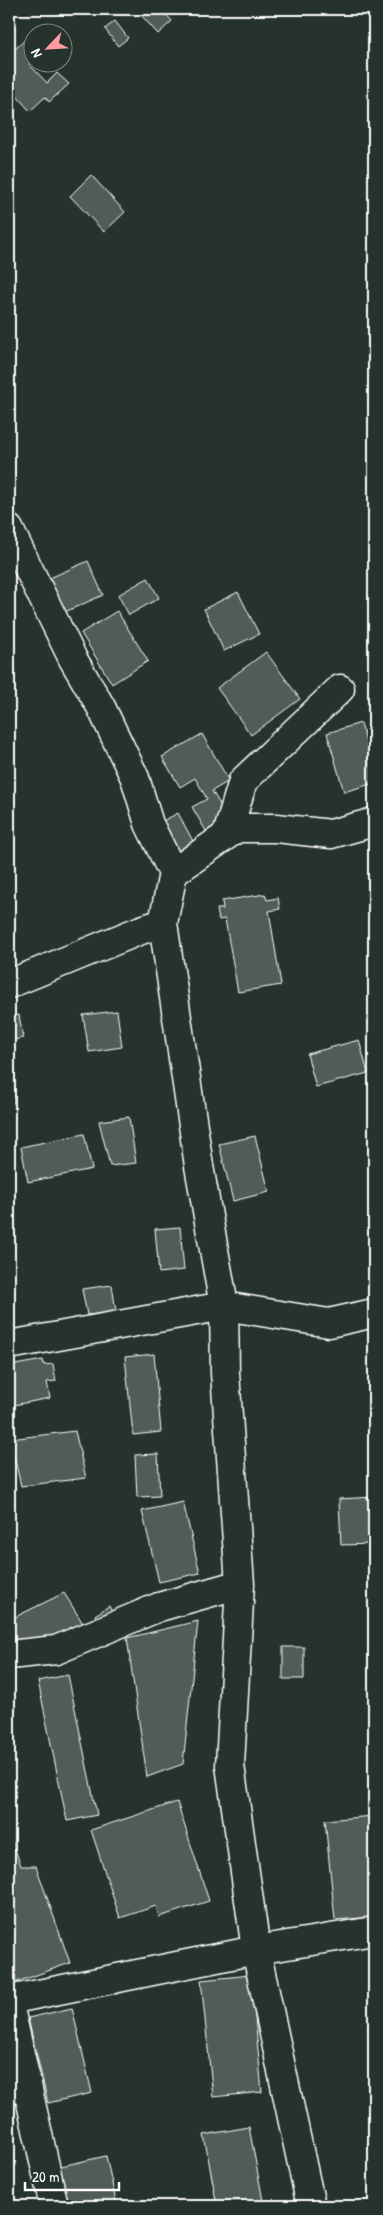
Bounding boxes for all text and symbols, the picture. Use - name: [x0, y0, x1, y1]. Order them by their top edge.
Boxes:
- north arrow: [22, 22, 72, 72]
- text: N: [25, 46, 46, 61]
- scale bar: [25, 2160, 119, 2192]
- text: 20 m: [32, 2166, 59, 2187]

